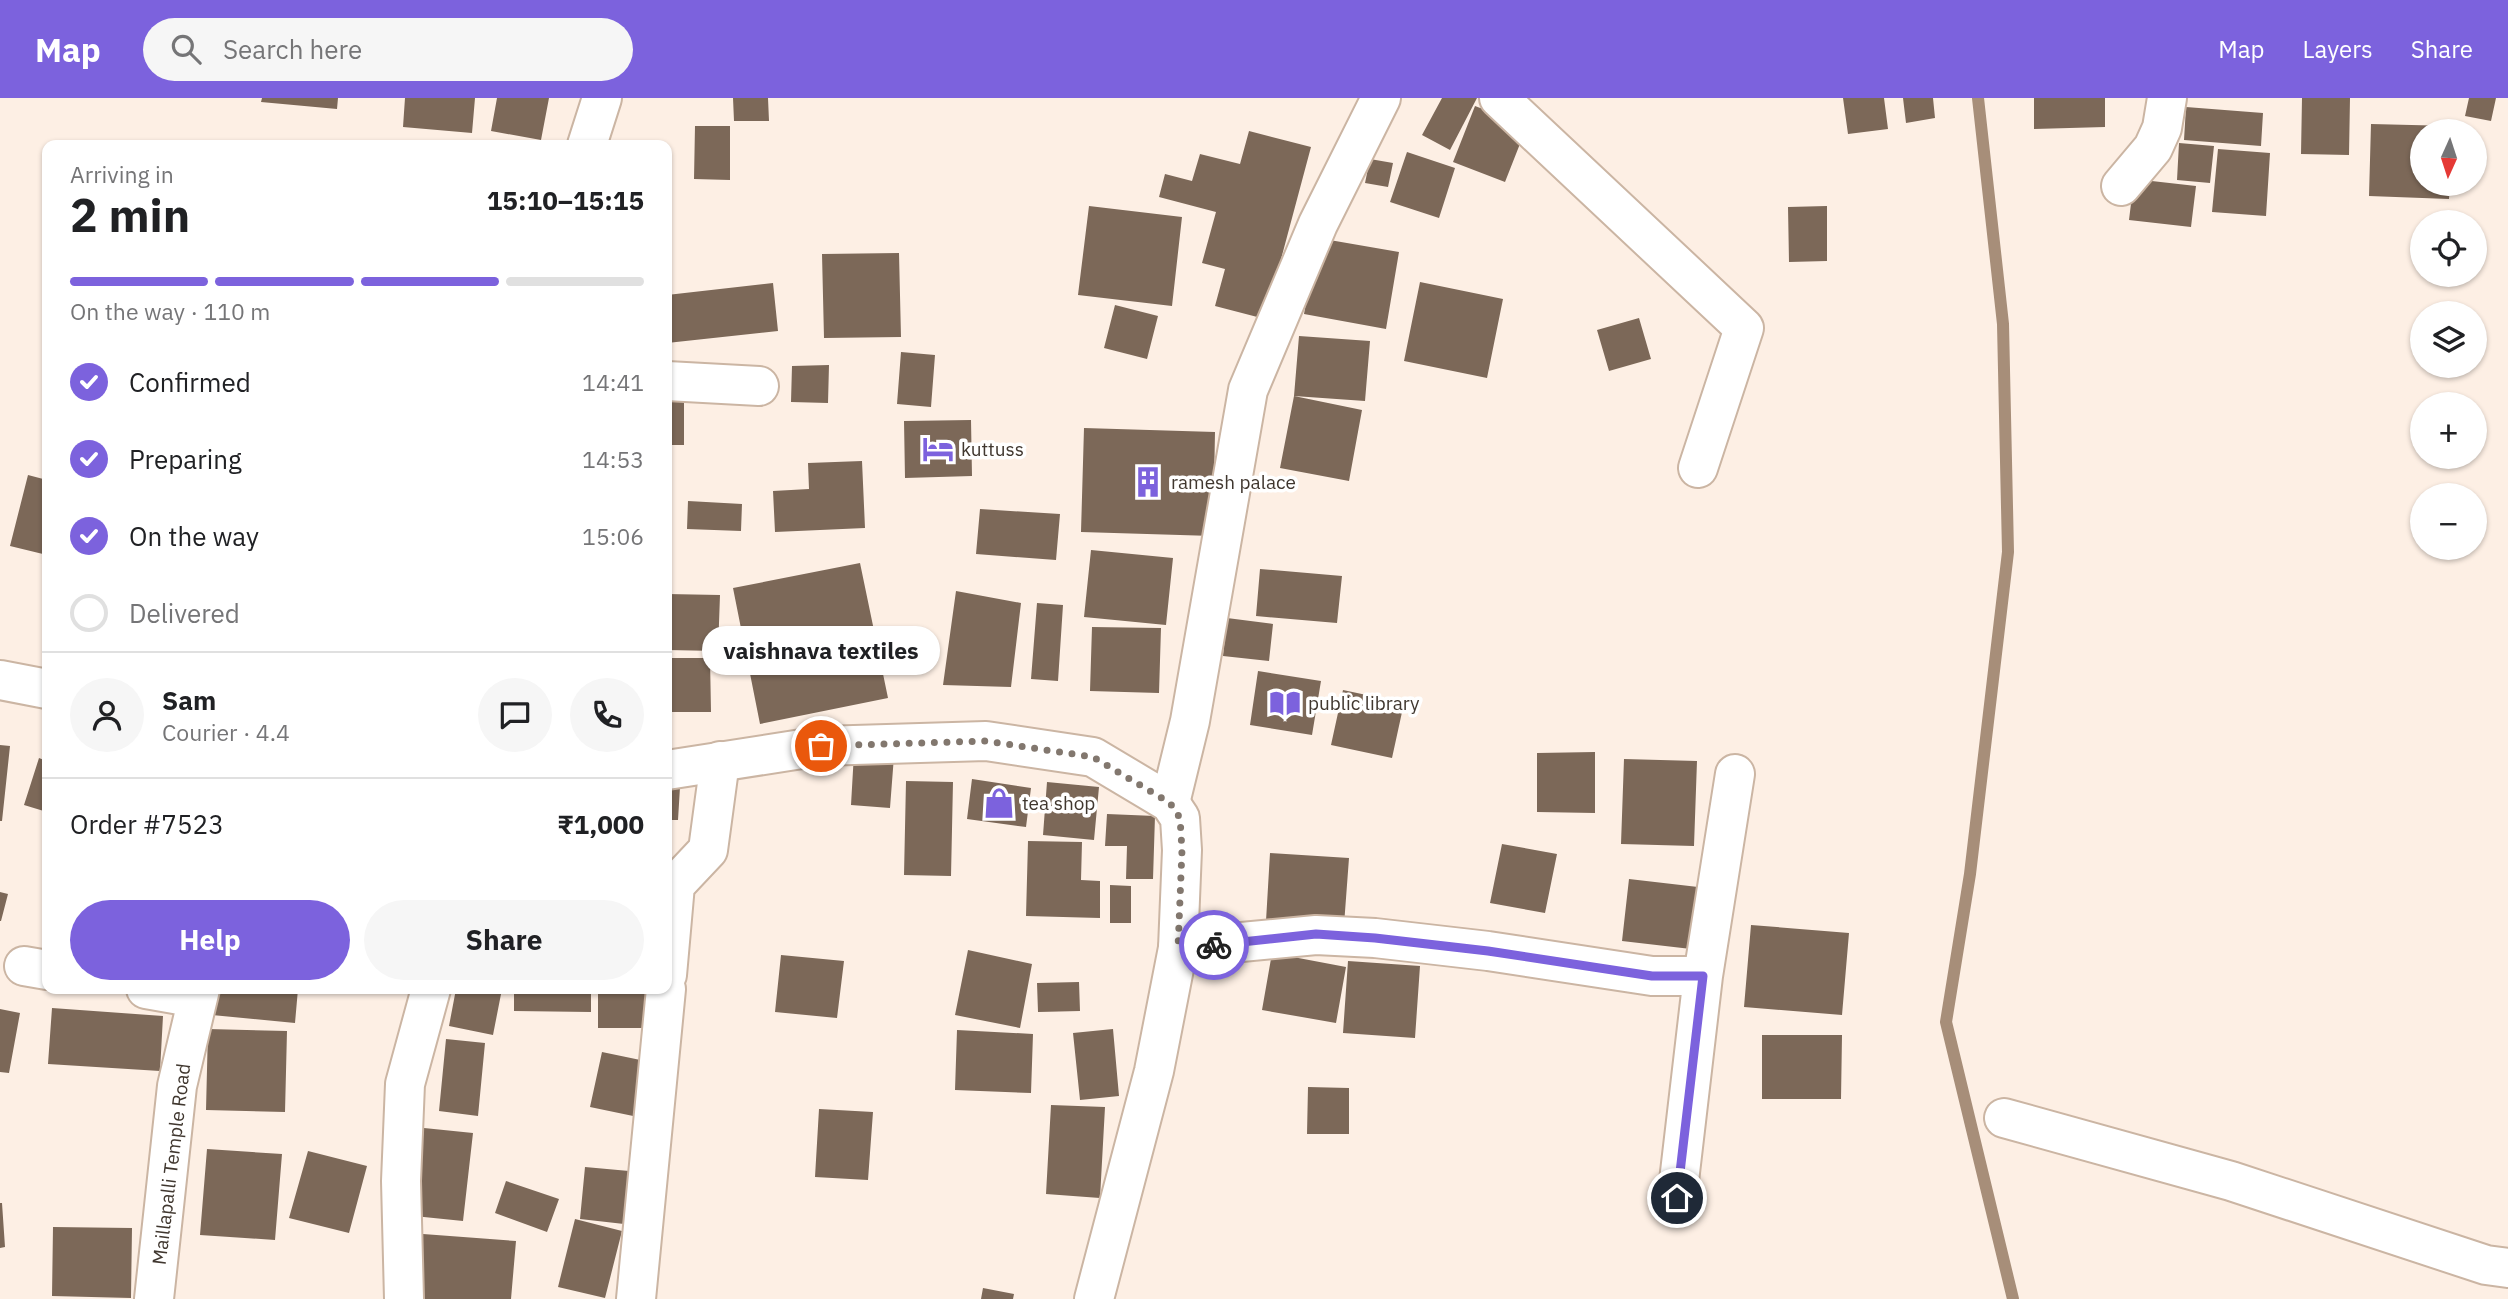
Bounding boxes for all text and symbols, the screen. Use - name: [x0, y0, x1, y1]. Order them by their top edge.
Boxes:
- search box: [143, 18, 633, 81]
- text: Map: [35, 28, 101, 71]
- icon: search: [167, 30, 205, 68]
- text: Search here: [223, 32, 362, 66]
- text: Map: [2218, 33, 2265, 65]
- text: Layers: [2303, 33, 2373, 65]
- text: Share: [2411, 33, 2473, 65]
- north arrow: [2410, 119, 2487, 196]
- map controls: [2410, 119, 2487, 560]
- text: Arriving in: [70, 159, 174, 189]
- text: 15:10–15:15: [487, 183, 644, 217]
- text: 2 min: [70, 185, 190, 245]
- button: locate: [2410, 210, 2487, 287]
- text: On the way · 110 m: [70, 296, 270, 326]
- button: layers: [2410, 301, 2487, 378]
- icon: check: [70, 363, 108, 401]
- text: Confirmed: [129, 365, 251, 399]
- text: 14:41: [582, 367, 644, 397]
- button: +: [2410, 392, 2487, 469]
- hotel icon: kuttuss: [921, 432, 955, 466]
- place label: kuttuss: [961, 437, 1024, 461]
- icon: check: [70, 440, 108, 478]
- text: Preparing: [129, 442, 242, 476]
- text: 14:53: [582, 444, 644, 474]
- building icon: ramesh palace: [1131, 465, 1165, 499]
- place label: ramesh palace: [1171, 470, 1296, 494]
- button: −: [2410, 483, 2487, 560]
- icon: check: [70, 517, 108, 555]
- text: On the way: [129, 519, 259, 553]
- text: 15:06: [582, 521, 644, 551]
- text: Delivered: [129, 596, 240, 630]
- callout: vaishnava textiles: [702, 627, 940, 676]
- text: vaishnava textiles: [723, 635, 919, 665]
- button: person: [70, 678, 144, 752]
- button: chat: [478, 678, 552, 752]
- button: phone: [570, 678, 644, 752]
- text: Sam: [162, 683, 216, 717]
- library icon: public library: [1268, 686, 1302, 720]
- place label: public library: [1308, 691, 1420, 715]
- pin: [791, 716, 851, 776]
- text: Courier · 4.4: [162, 717, 290, 747]
- icon: bag: [802, 727, 840, 765]
- shop icon: tea shop: [982, 786, 1016, 820]
- place label: tea shop: [1022, 791, 1095, 815]
- text: Order #7523: [70, 807, 224, 841]
- text: ₹1,000: [557, 807, 644, 841]
- button: Help: [70, 900, 350, 980]
- button: Share: [364, 900, 644, 980]
- courier: [1179, 910, 1249, 980]
- icon: bike: [1195, 926, 1233, 964]
- street label: Maillapalli Temple Road: [147, 1062, 195, 1266]
- pin: [1647, 1168, 1707, 1228]
- icon: home: [1658, 1179, 1696, 1217]

